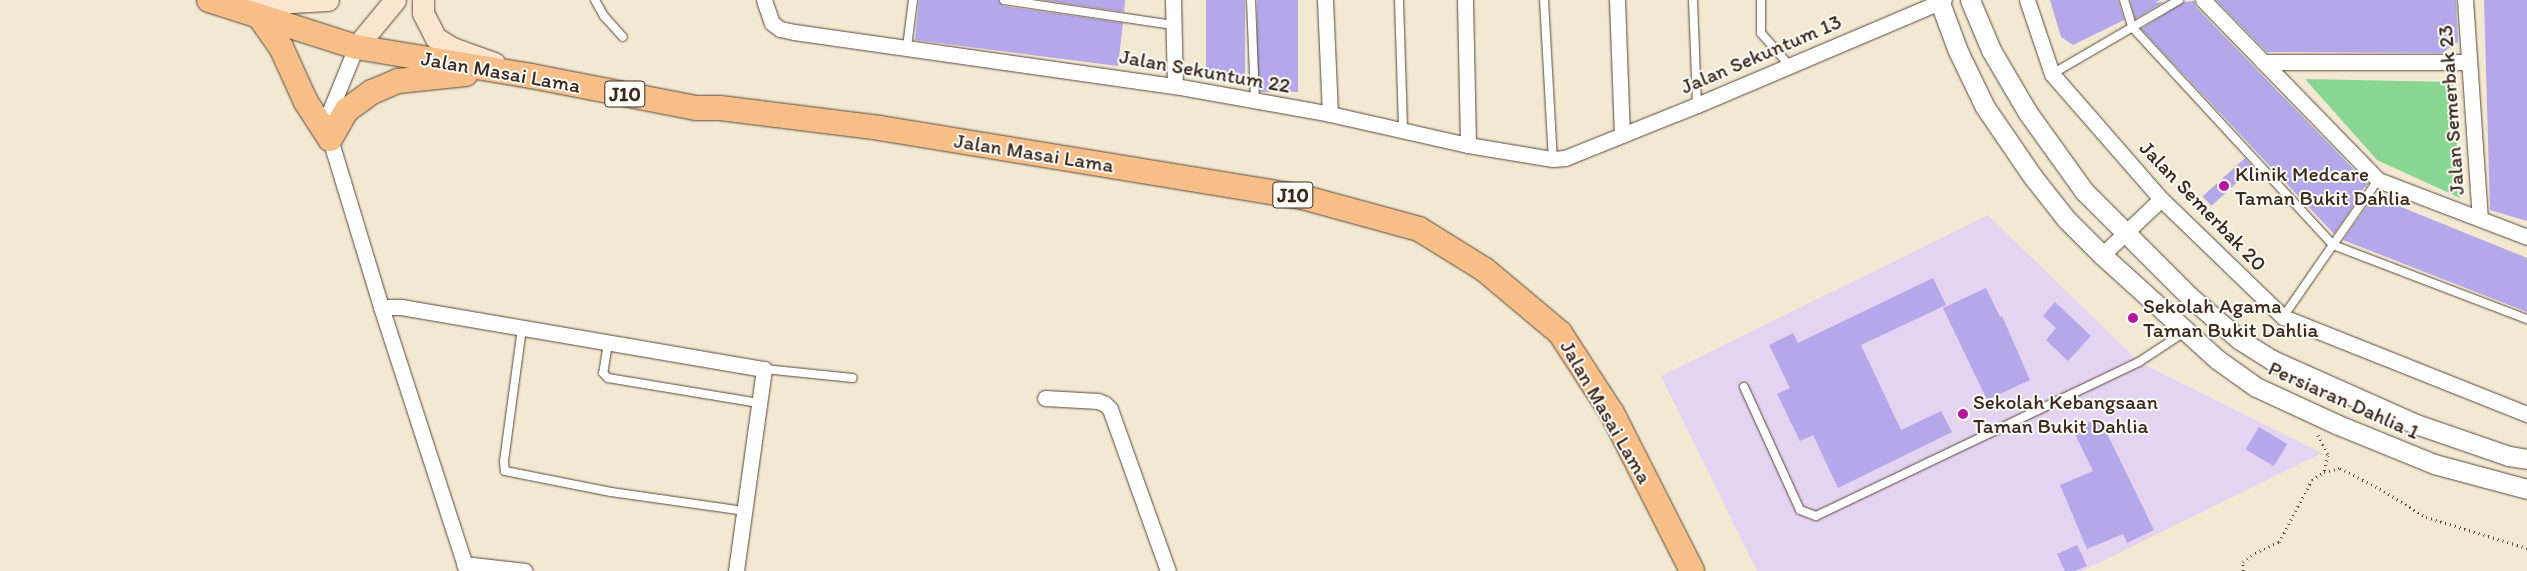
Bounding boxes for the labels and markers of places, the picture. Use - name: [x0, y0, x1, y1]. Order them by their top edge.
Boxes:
- place label: Klinik Medcare Taman Bukit Dahlia: [2235, 161, 2412, 211]
- marker: Klinik Medcare Taman Bukit Dahlia: [2217, 179, 2231, 193]
- place label: Sekolah Agama Taman Bukit Dahlia: [2143, 293, 2320, 343]
- marker: Sekolah Agama Taman Bukit Dahlia: [2127, 312, 2139, 324]
- place label: Sekolah Kebangsaan Taman Bukit Dahlia: [1973, 389, 2158, 439]
- marker: Sekolah Kebangsaan Taman Bukit Dahlia: [1957, 408, 1969, 420]

